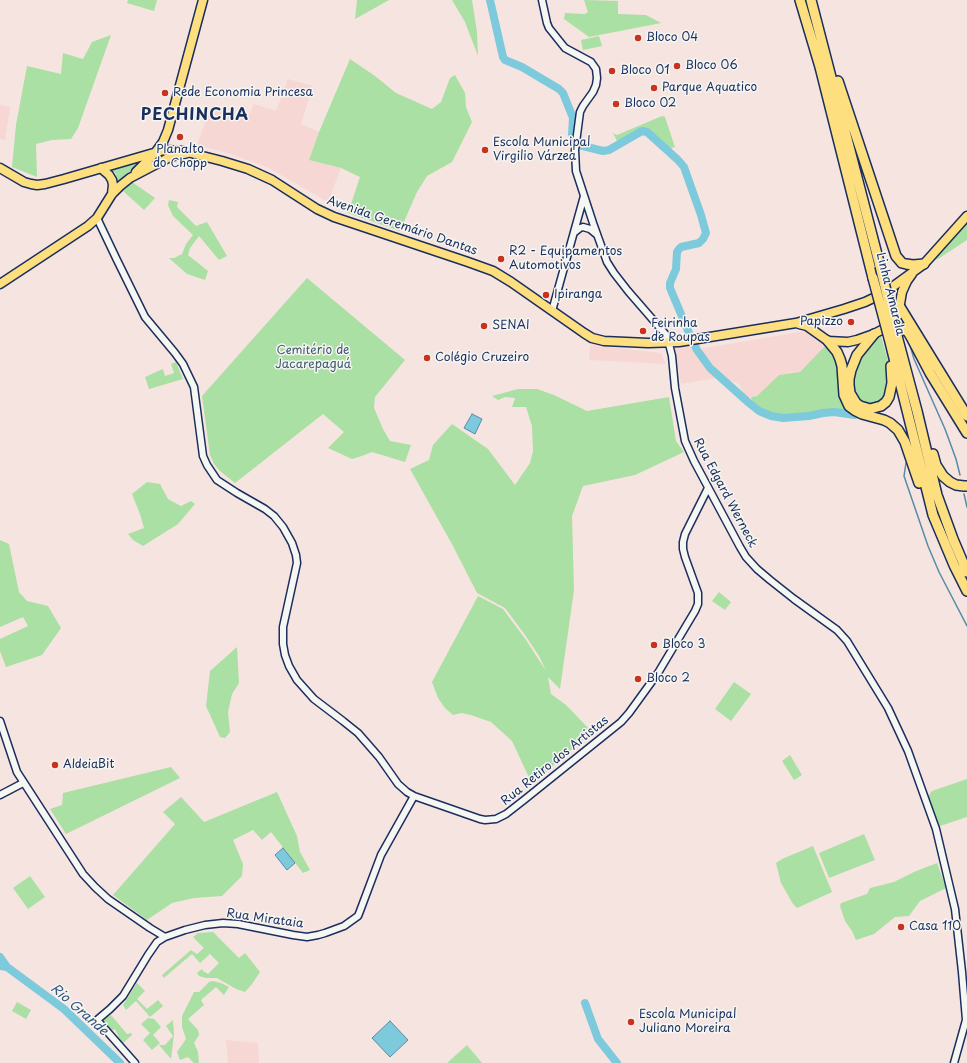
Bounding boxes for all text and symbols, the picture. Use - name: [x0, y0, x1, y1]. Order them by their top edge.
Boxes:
- place label: Bloco 04: [646, 31, 698, 45]
- marker: Bloco 04: [633, 33, 643, 43]
- place label: Bloco 06: [685, 59, 738, 73]
- marker: Bloco 06: [672, 61, 682, 71]
- place label: Bloco 01: [620, 64, 670, 78]
- marker: Bloco 01: [607, 66, 617, 76]
- place label: Parque Aquatico: [662, 81, 757, 95]
- marker: Parque Aquatico: [649, 83, 659, 93]
- place label: Rede Economia Princesa: [173, 86, 313, 100]
- marker: Rede Economia Princesa: [160, 88, 170, 98]
- place label: Bloco 02: [624, 97, 676, 111]
- marker: Bloco 02: [611, 99, 621, 109]
- district label: PECHINCHA: [141, 106, 249, 126]
- marker: Planalto do Chopp: [175, 132, 185, 142]
- place label: Escola Municipal Virgilio Várzea: [493, 136, 591, 164]
- place label: Planalto do Chopp: [153, 143, 207, 171]
- marker: Escola Municipal Virgilio Várzea: [480, 145, 490, 155]
- street label: Avenida Geremário Dantas: [325, 193, 479, 259]
- place label: R2 - Equipamentos Automotivos: [509, 245, 622, 273]
- street label: Linha Amarela: [873, 251, 907, 337]
- marker: R2 - Equipamentos Automotivos: [496, 254, 506, 264]
- place label: Ipiranga: [554, 288, 602, 302]
- marker: Ipiranga: [541, 290, 551, 300]
- place label: Papizzo: [800, 315, 843, 329]
- place label: Feirinha de Roupas: [651, 317, 710, 345]
- marker: Papizzo: [846, 317, 856, 327]
- place label: SENAI: [492, 319, 530, 333]
- marker: SENAI: [479, 321, 489, 331]
- marker: Feirinha de Roupas: [638, 326, 648, 336]
- park label: Cemitério de Jacarepaguá: [275, 344, 351, 372]
- place label: Colégio Cruzeiro: [435, 351, 529, 365]
- marker: Colégio Cruzeiro: [422, 353, 432, 363]
- street label: Rua Edgard Werneck: [690, 436, 760, 550]
- place label: Bloco 3: [662, 638, 705, 652]
- marker: Bloco 3: [649, 640, 659, 650]
- place label: Bloco 2: [646, 672, 690, 686]
- marker: Bloco 2: [633, 674, 643, 684]
- street label: Rua Retiro dos Artistas: [498, 713, 612, 809]
- place label: AldeiaBit: [63, 758, 114, 772]
- marker: AldeiaBit: [50, 760, 60, 770]
- street label: Rua Mirataia: [226, 906, 304, 932]
- place label: Casa 110: [909, 920, 961, 934]
- marker: Casa 110: [896, 922, 906, 932]
- water label: Rio Grande: [47, 981, 111, 1039]
- place label: Escola Municipal Juliano Moreira: [639, 1008, 737, 1036]
- marker: Escola Municipal Juliano Moreira: [626, 1017, 636, 1027]

